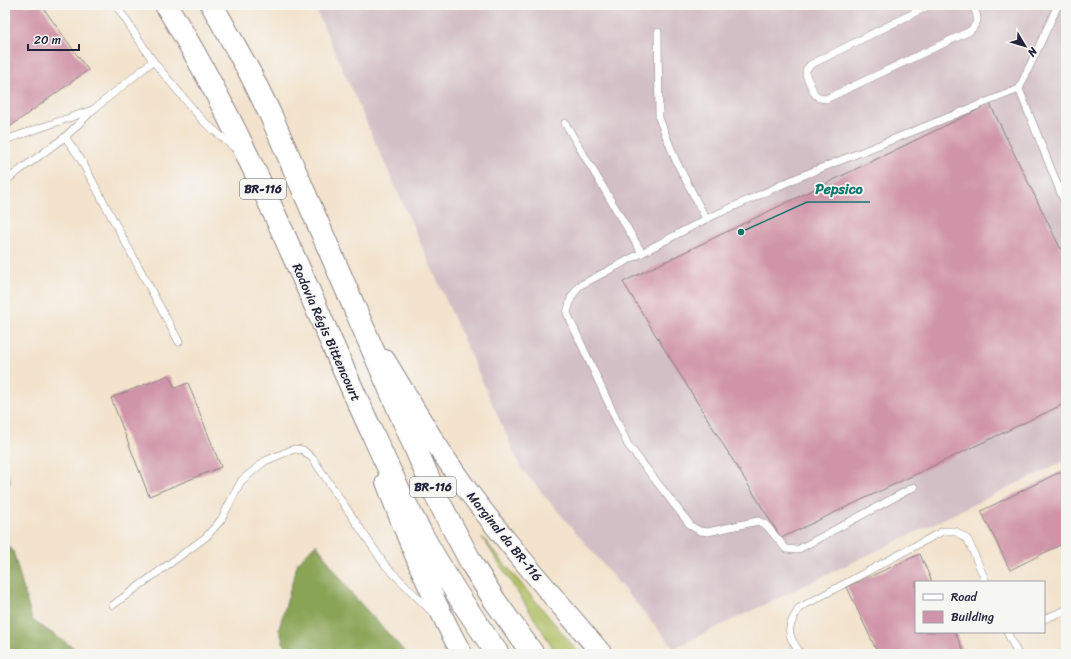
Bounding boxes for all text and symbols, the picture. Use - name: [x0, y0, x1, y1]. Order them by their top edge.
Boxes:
- scale bar: [28, 26, 79, 52]
- north arrow: [1005, 26, 1045, 66]
- text: 20 m: [34, 29, 61, 51]
- text: N: [1022, 42, 1043, 61]
- callout: Pepsico: [807, 176, 870, 202]
- text: Pepsico: [815, 177, 863, 202]
- road number: BR-116: [240, 179, 286, 199]
- street label: Rodovia Régis Bittencourt: [286, 259, 367, 405]
- road number: BR-116: [410, 477, 456, 497]
- street label: Marginal da BR-116: [461, 486, 548, 587]
- legend: [915, 581, 1045, 633]
- text: Road: [951, 586, 978, 608]
- text: Building: [951, 606, 994, 628]

